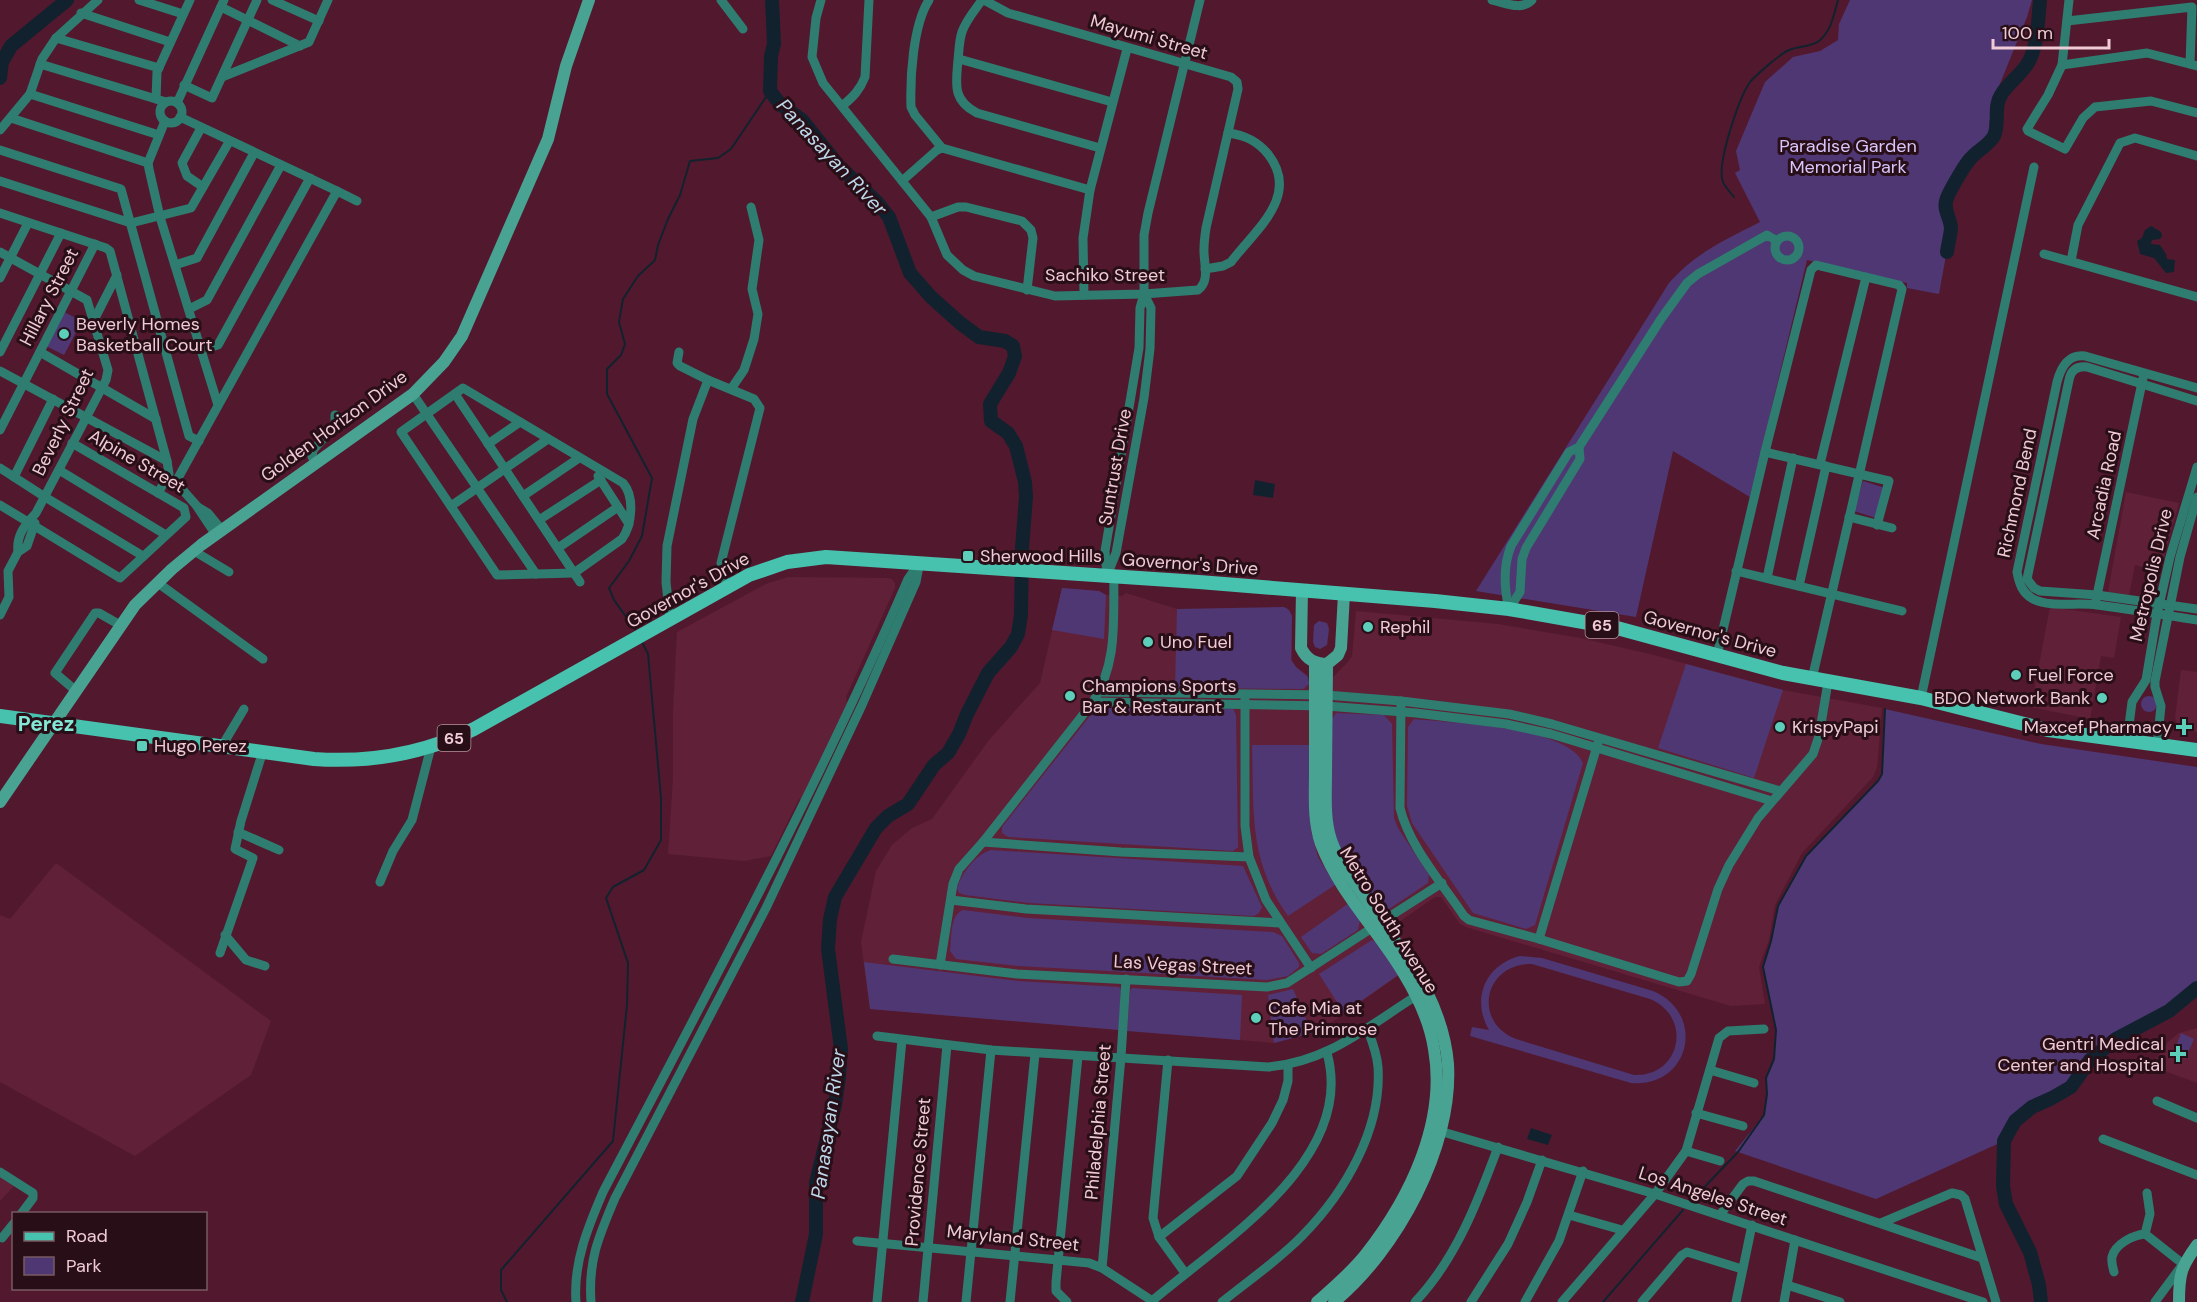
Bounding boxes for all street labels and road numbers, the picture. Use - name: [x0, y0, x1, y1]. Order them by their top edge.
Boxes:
- street label: Mayumi Street: [1087, 9, 1211, 65]
- street label: Hillary Street: [14, 244, 84, 350]
- street label: Sachiko Street: [1045, 263, 1165, 287]
- street label: Beverly Street: [27, 364, 99, 480]
- street label: Golden Horizon Drive: [256, 365, 412, 487]
- street label: Suntrust Drive: [1093, 407, 1137, 527]
- street label: Alpine Street: [84, 424, 190, 498]
- street label: Richmond Bend: [1992, 426, 2042, 560]
- street label: Arcadia Road: [2081, 428, 2127, 542]
- street label: Metropolis Drive: [2124, 506, 2178, 644]
- street label: Governor's Drive: [622, 546, 754, 634]
- street label: Governor's Drive: [1121, 547, 1259, 581]
- street label: Governor's Drive: [1641, 605, 1779, 663]
- road number: 65: [1586, 612, 1618, 638]
- road number: 65: [438, 725, 470, 751]
- street label: Metro South Avenue: [1334, 842, 1444, 998]
- street label: Las Vegas Street: [1113, 949, 1253, 981]
- street label: Philadelphia Street: [1079, 1043, 1117, 1201]
- street label: Providence Street: [900, 1097, 936, 1247]
- street label: Los Angeles Street: [1636, 1161, 1790, 1231]
- street label: Maryland Street: [946, 1219, 1080, 1257]

